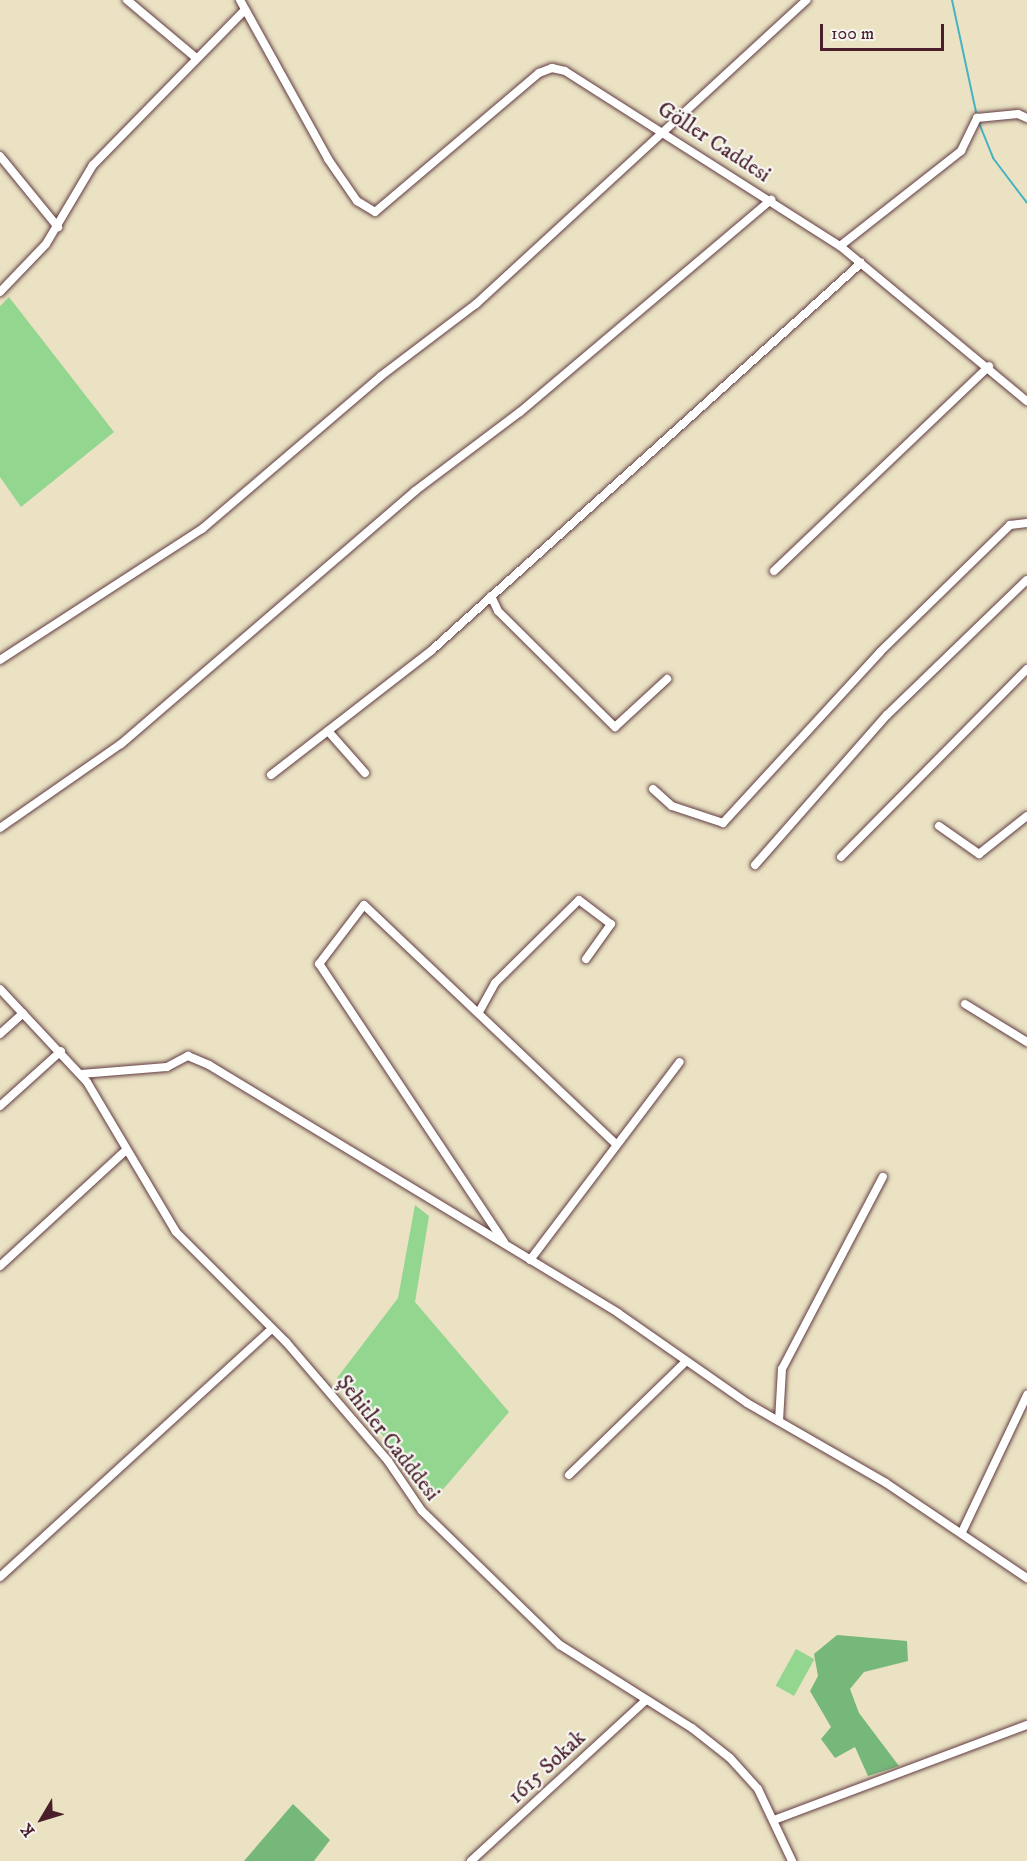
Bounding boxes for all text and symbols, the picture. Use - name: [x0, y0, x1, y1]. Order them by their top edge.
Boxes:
- scale bar: [823, 12, 948, 50]
- text: 100 m: [831, 23, 874, 45]
- street label: Göller Caddesi: [653, 96, 775, 188]
- street label: Şehitler Cadddesi: [331, 1370, 445, 1506]
- street label: 1615 Sokak: [503, 1725, 591, 1809]
- north arrow: [12, 1789, 72, 1849]
- text: K: [16, 1819, 39, 1841]

